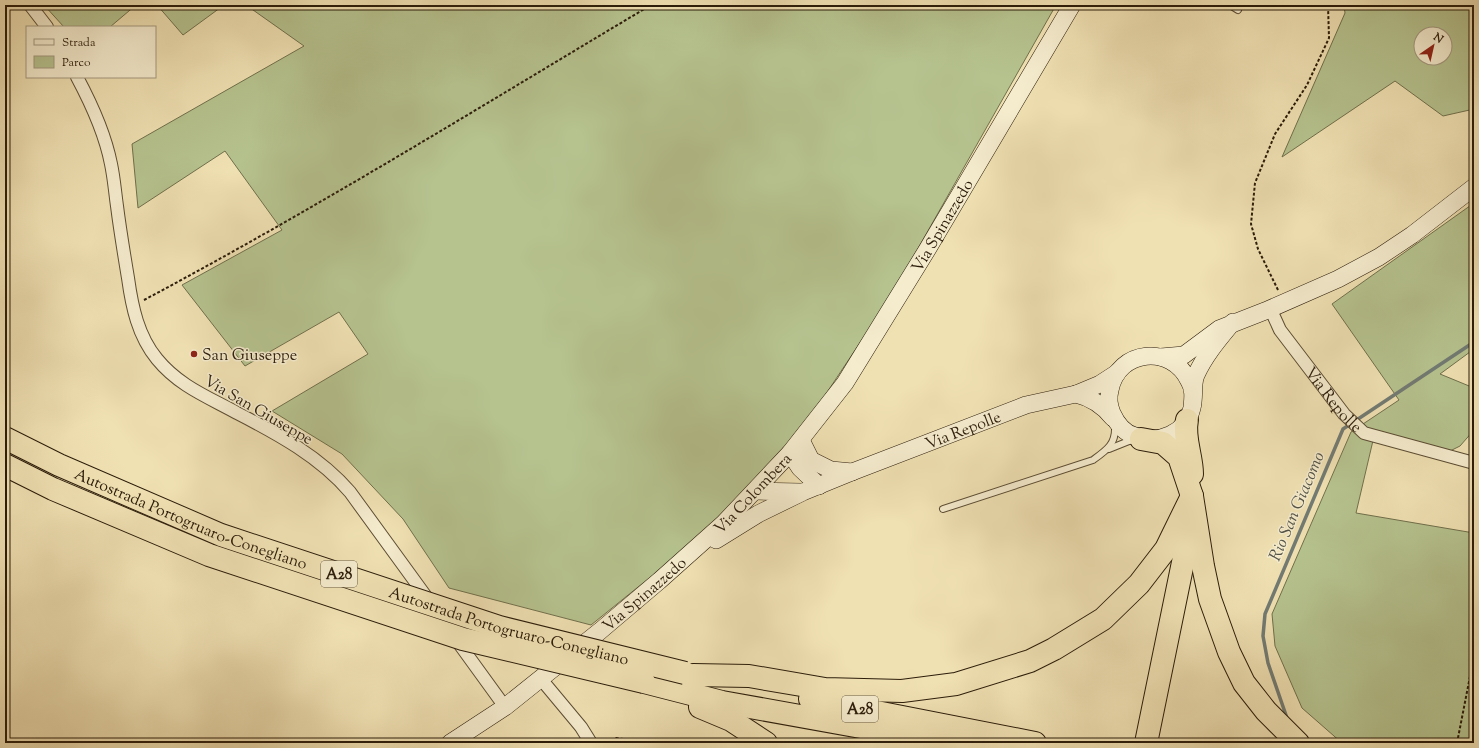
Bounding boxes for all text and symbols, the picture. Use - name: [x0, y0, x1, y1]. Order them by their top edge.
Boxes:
- legend: [26, 26, 156, 78]
- north arrow: [1413, 26, 1453, 66]
- text: N: [1429, 29, 1446, 48]
- text: Strada: [62, 34, 96, 52]
- text: Parco: [62, 54, 91, 72]
- street label: Via Spinazzedo: [907, 176, 980, 277]
- place label: San Giuseppe: [202, 345, 297, 368]
- marker: San Giuseppe: [189, 349, 199, 359]
- street label: Via Repolle: [1298, 363, 1366, 439]
- street label: Via San Giuseppe: [199, 371, 317, 452]
- street label: Via Repolle: [922, 407, 1005, 457]
- water label: Rio San Giacomo: [1264, 448, 1332, 565]
- street label: Via Colombera: [710, 449, 799, 541]
- street label: Autostrada Portogruaro-Conegliano: [70, 464, 310, 577]
- street label: Via Spinazzedo: [598, 553, 693, 638]
- road number: A28: [321, 561, 357, 587]
- street label: Autostrada Portogruaro-Conegliano: [385, 582, 631, 673]
- road number: A28: [842, 696, 878, 722]

